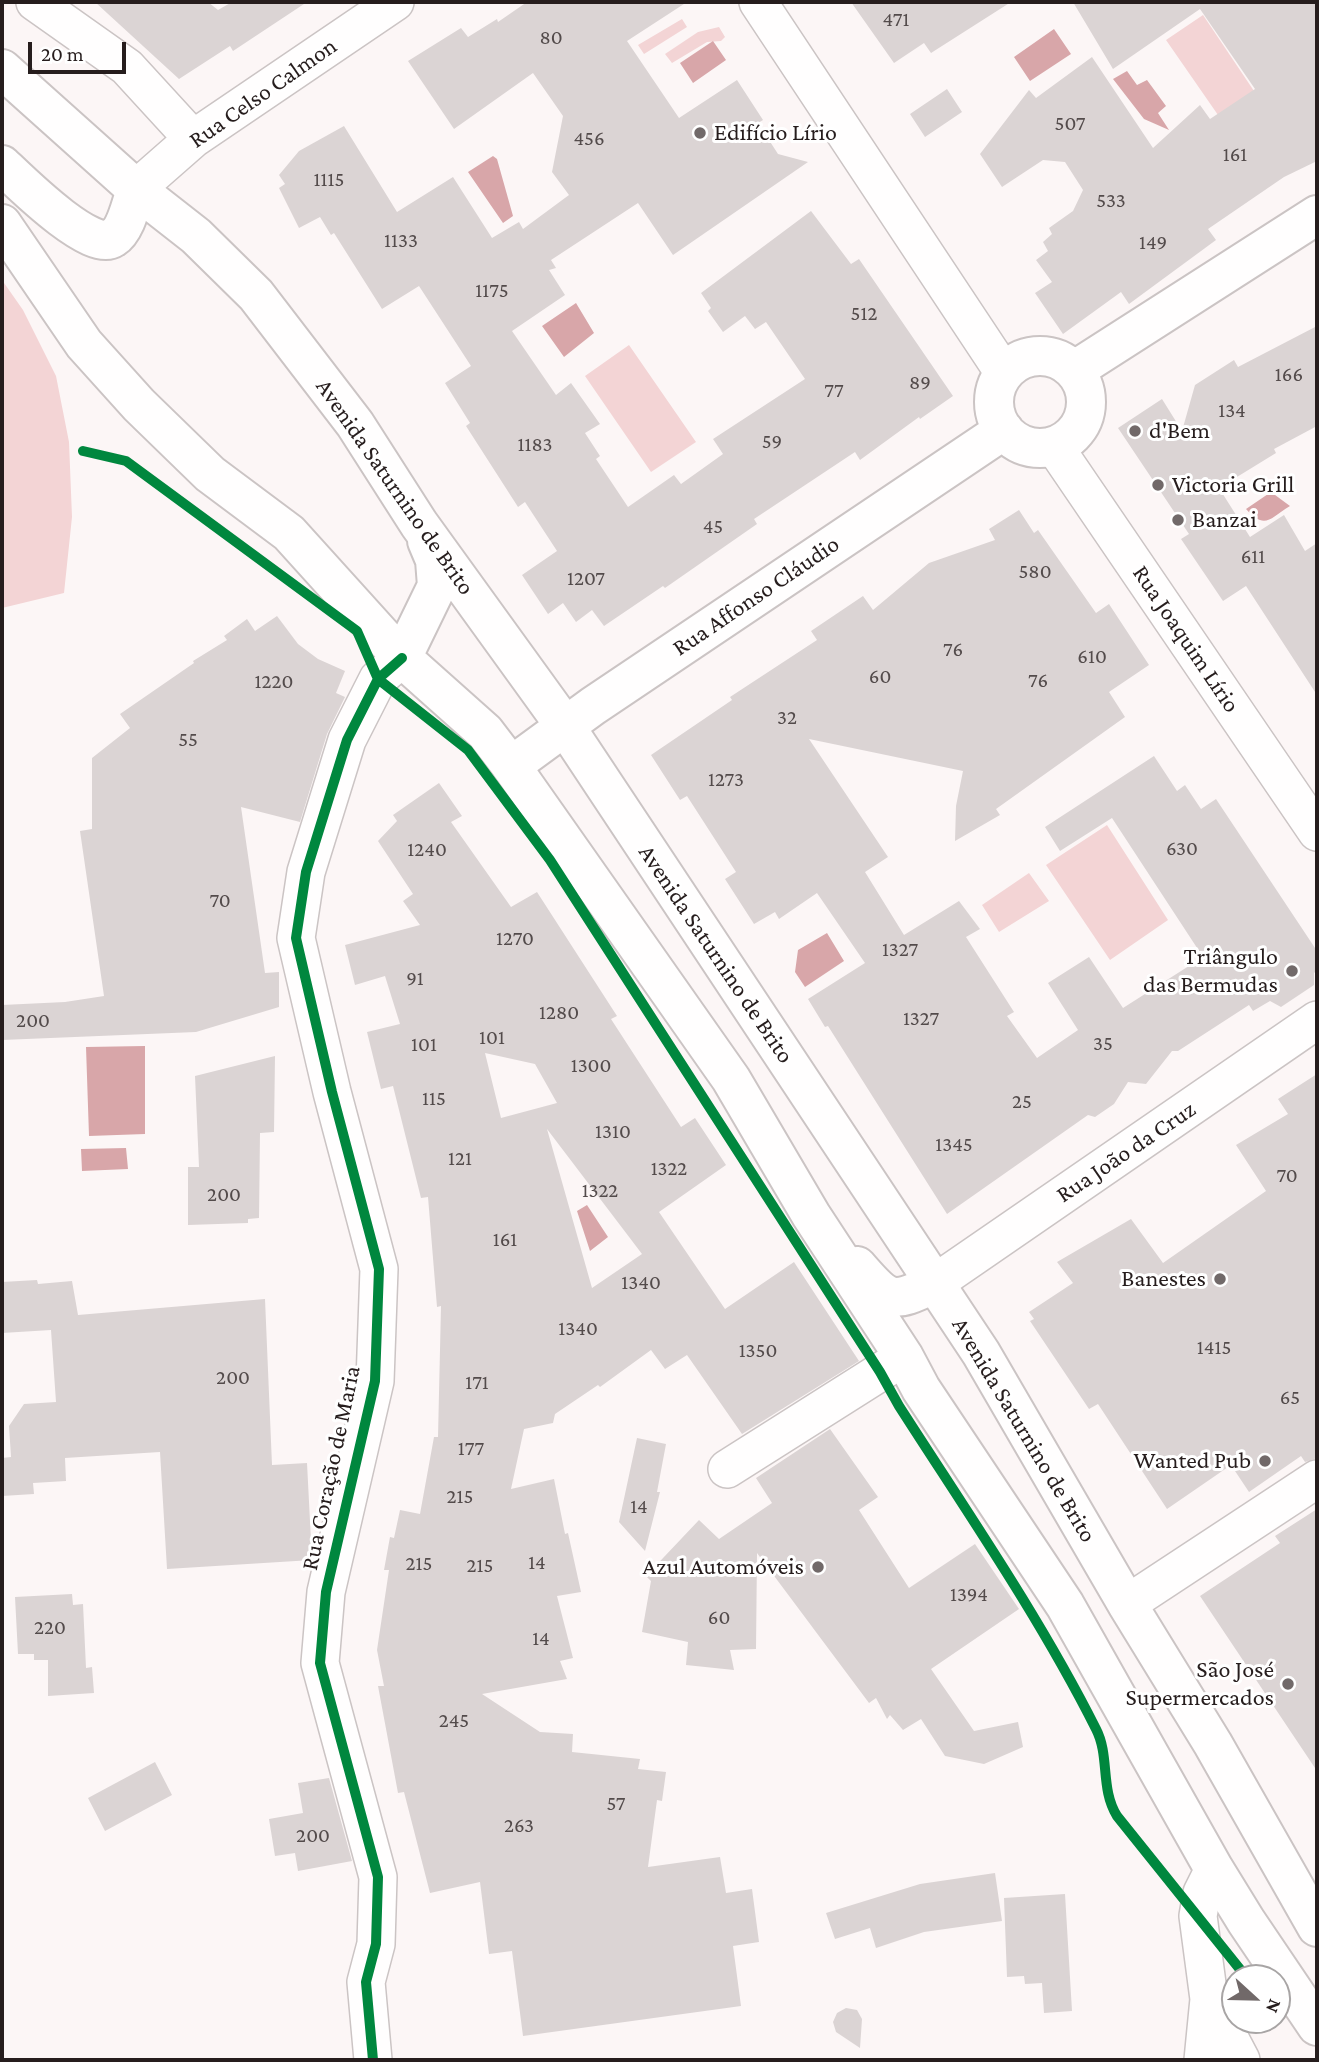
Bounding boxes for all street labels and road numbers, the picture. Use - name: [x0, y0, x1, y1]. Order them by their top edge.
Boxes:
- street label: Rua Celso Calmon: [184, 31, 342, 155]
- street label: Avenida Saturnino de Brito: [309, 373, 481, 601]
- street label: Rua Affonso Cláudio: [667, 530, 845, 662]
- street label: Rua Joaquim Lírio: [1126, 560, 1246, 718]
- street label: Avenida Saturnino de Brito: [632, 839, 800, 1069]
- street label: Rua João da Cruz: [1051, 1095, 1201, 1209]
- street label: Avenida Saturnino de Brito: [945, 1312, 1103, 1548]
- street label: Rua Coração de Maria: [295, 1363, 367, 1573]

